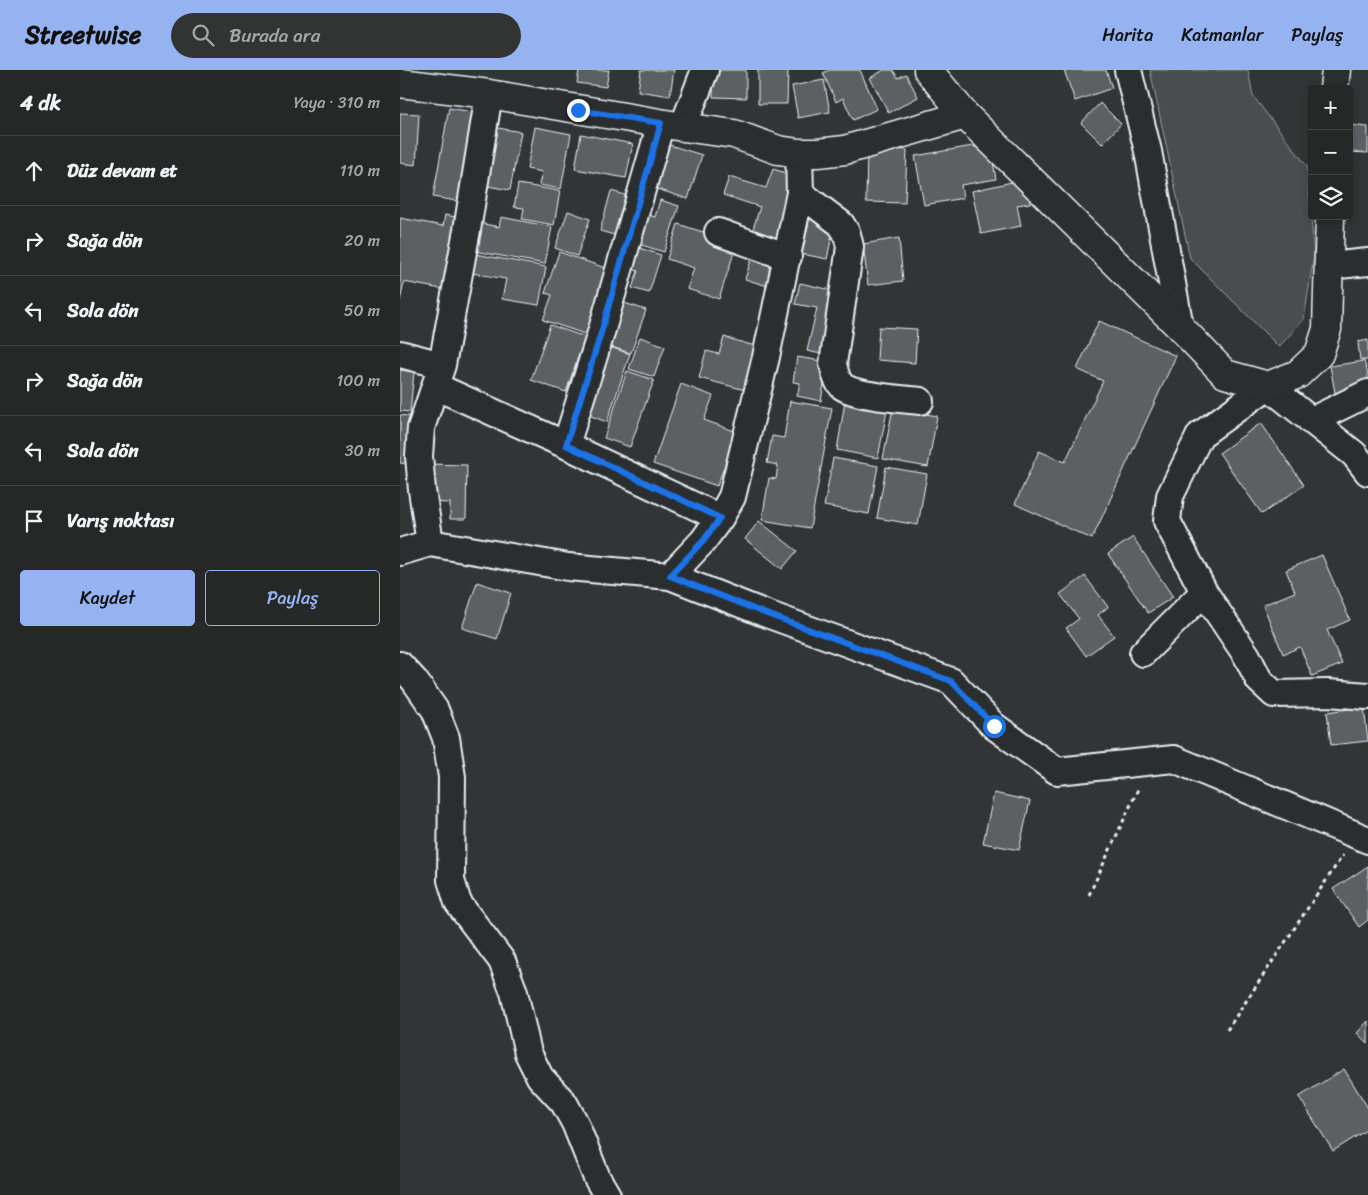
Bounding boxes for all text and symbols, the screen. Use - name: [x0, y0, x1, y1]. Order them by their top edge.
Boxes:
- search box: [171, 13, 521, 58]
- text: Streetwise: [25, 14, 141, 56]
- text: Burada ara: [229, 19, 320, 52]
- text: Harita: [1102, 19, 1153, 51]
- text: Katmanlar: [1181, 19, 1263, 51]
- text: Paylaş: [1291, 19, 1343, 51]
- icon: search: [189, 21, 217, 49]
- text: 4 dk: [20, 84, 61, 122]
- map controls: [1308, 85, 1353, 220]
- button: +: [1308, 85, 1353, 130]
- text: Yaya · 310 m: [294, 88, 380, 117]
- route end: [567, 99, 590, 122]
- button: −: [1308, 130, 1353, 175]
- text: Düz devam et: [67, 154, 178, 187]
- text: 110 m: [340, 156, 380, 185]
- icon: ahead: [20, 157, 48, 185]
- button: layers: [1308, 175, 1353, 220]
- text: Sağa dön: [67, 224, 142, 257]
- text: 20 m: [344, 226, 380, 255]
- icon: right: [20, 227, 48, 255]
- text: Sola dön: [67, 294, 138, 327]
- text: 50 m: [344, 296, 380, 325]
- icon: left: [20, 297, 48, 325]
- text: Sağa dön: [67, 364, 142, 397]
- text: 100 m: [336, 366, 380, 395]
- icon: right: [20, 367, 48, 395]
- text: Sola dön: [67, 434, 138, 467]
- text: 30 m: [345, 436, 380, 465]
- icon: left: [20, 437, 48, 465]
- text: Varış noktası: [67, 504, 174, 537]
- icon: arrive: [20, 507, 48, 535]
- button: Kaydet: [20, 570, 195, 626]
- button: Paylaş: [205, 570, 380, 626]
- route start: [983, 715, 1006, 738]

